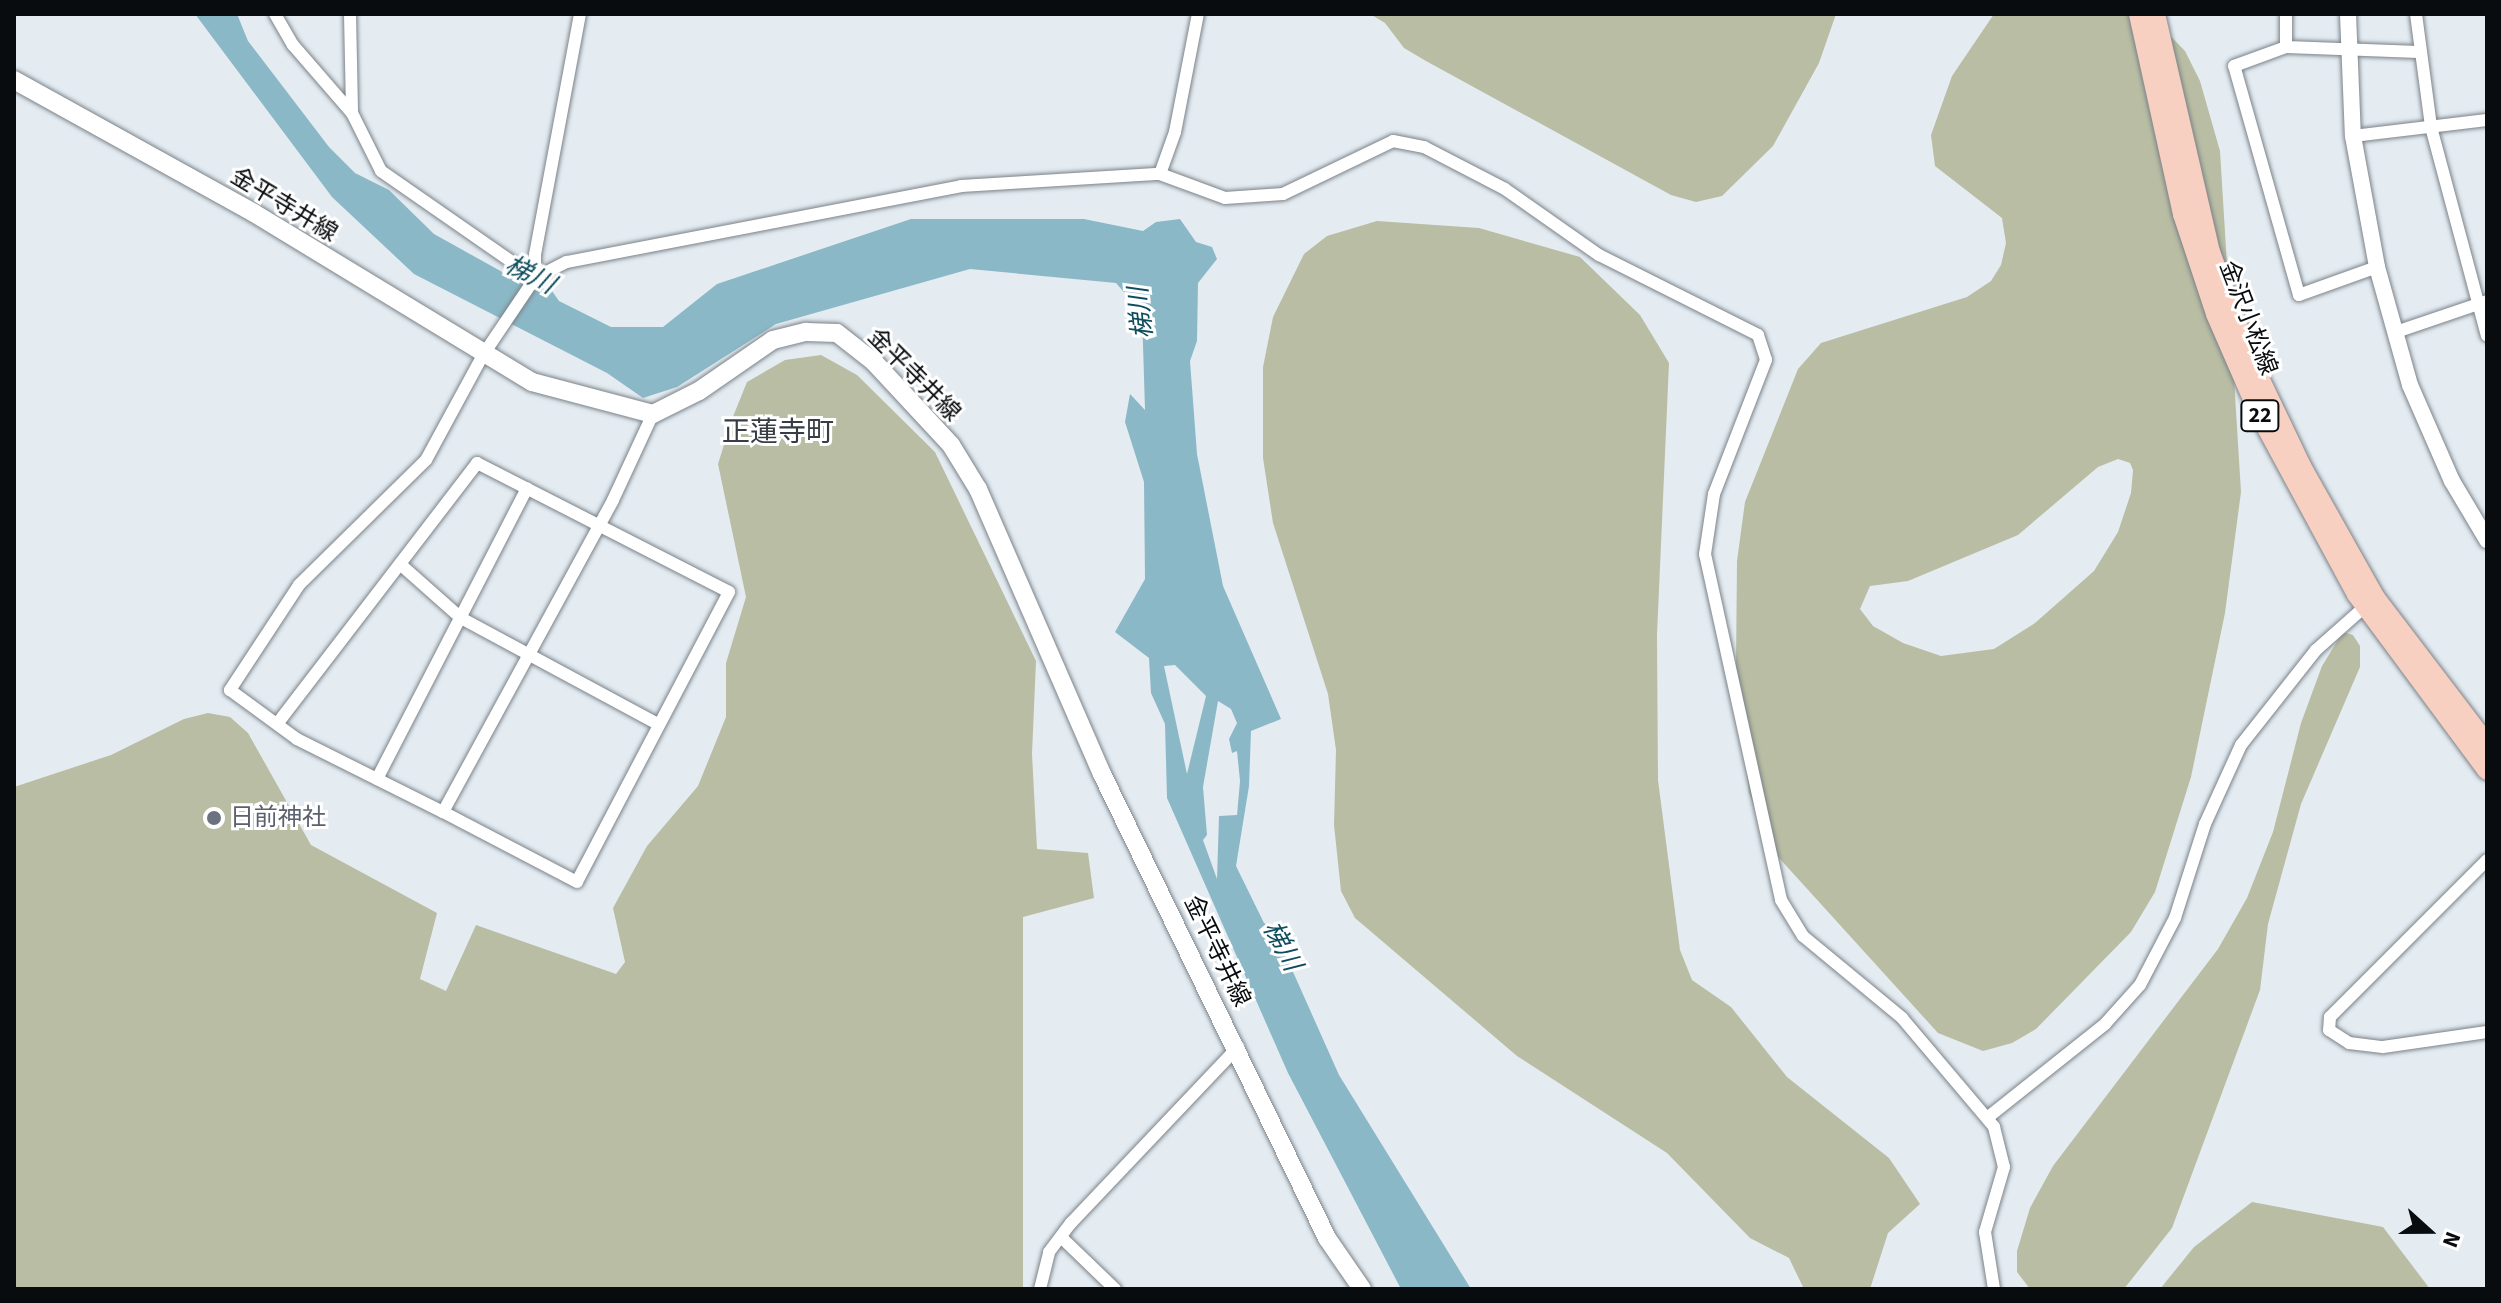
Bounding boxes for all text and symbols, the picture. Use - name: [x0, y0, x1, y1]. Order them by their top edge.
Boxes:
- street label: 金平寺井線: [225, 162, 343, 248]
- water label: 梯川: [500, 249, 560, 301]
- street label: 金沢小松線: [2213, 257, 2283, 379]
- water label: 梯川: [1123, 286, 1159, 340]
- street label: 金平寺井線: [861, 322, 967, 428]
- road number: 22: [2240, 398, 2280, 434]
- district label: 正蓮寺町: [722, 415, 834, 449]
- place label: 日前神社: [230, 804, 326, 832]
- marker: 日前神社: [205, 809, 223, 827]
- street label: 金平寺井線: [1178, 891, 1256, 1011]
- water label: 梯川: [1256, 916, 1308, 976]
- north arrow: [2389, 1191, 2469, 1271]
- text: N: [2434, 1227, 2469, 1252]

